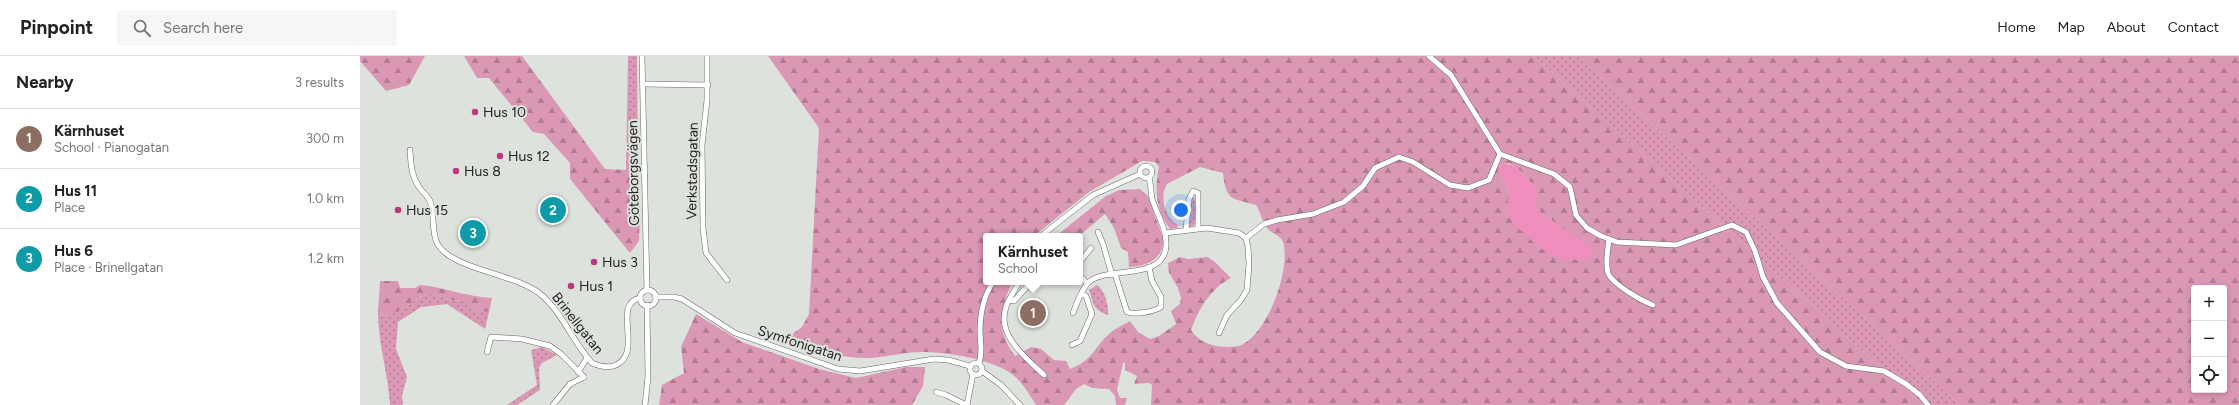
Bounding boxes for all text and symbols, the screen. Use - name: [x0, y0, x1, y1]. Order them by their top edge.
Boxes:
- search box: [117, 10, 397, 46]
- text: Pinpoint: [20, 16, 93, 39]
- icon: search: [131, 17, 153, 39]
- text: Search here: [163, 19, 243, 37]
- text: Home: [1997, 19, 2036, 36]
- text: Map: [2058, 19, 2085, 36]
- text: About: [2107, 19, 2146, 36]
- text: Contact: [2168, 19, 2219, 36]
- text: Nearby: [16, 72, 74, 92]
- text: 3 results: [295, 75, 344, 90]
- place label: Hus 10: [483, 104, 526, 121]
- marker: Hus 10: [470, 107, 480, 117]
- street label: Göteborgsvägen: [624, 120, 643, 226]
- text: Kärnhuset: [54, 122, 125, 140]
- street label: Verkstadsgatan: [683, 122, 702, 220]
- text: 1: [26, 131, 32, 146]
- text: 300 m: [306, 131, 344, 146]
- text: School · Pianogatan: [54, 140, 169, 155]
- place label: Hus 12: [508, 148, 550, 165]
- marker: Hus 12: [495, 151, 505, 161]
- place label: Hus 8: [464, 163, 501, 180]
- marker: Hus 8: [451, 166, 461, 176]
- text: Hus 11: [54, 182, 97, 200]
- text: 2: [25, 191, 33, 206]
- text: 1.0 km: [307, 191, 344, 206]
- pin: 2: [540, 195, 566, 225]
- text: Place: [54, 200, 85, 215]
- your location: [1171, 200, 1191, 220]
- place label: Hus 15: [406, 202, 448, 219]
- marker: Hus 15: [393, 205, 403, 215]
- pin: 3: [460, 218, 486, 248]
- popup: [983, 233, 1083, 285]
- text: Hus 6: [54, 242, 93, 260]
- text: Kärnhuset: [998, 243, 1068, 261]
- text: 3: [25, 251, 33, 266]
- text: 1.2 km: [308, 251, 344, 266]
- place label: Hus 3: [602, 254, 638, 271]
- marker: Hus 3: [589, 257, 599, 267]
- text: Place · Brinellgatan: [54, 260, 163, 275]
- text: School: [998, 261, 1038, 276]
- place label: Hus 1: [579, 278, 613, 295]
- marker: Hus 1: [566, 281, 576, 291]
- map controls: [2191, 285, 2227, 393]
- button: +: [2191, 285, 2227, 321]
- street label: Brinellgatan: [548, 289, 607, 358]
- pin: 1: [1020, 298, 1046, 328]
- button: −: [2191, 321, 2227, 357]
- street label: Symfonigatan: [755, 322, 844, 365]
- button: locate: [2191, 357, 2227, 393]

